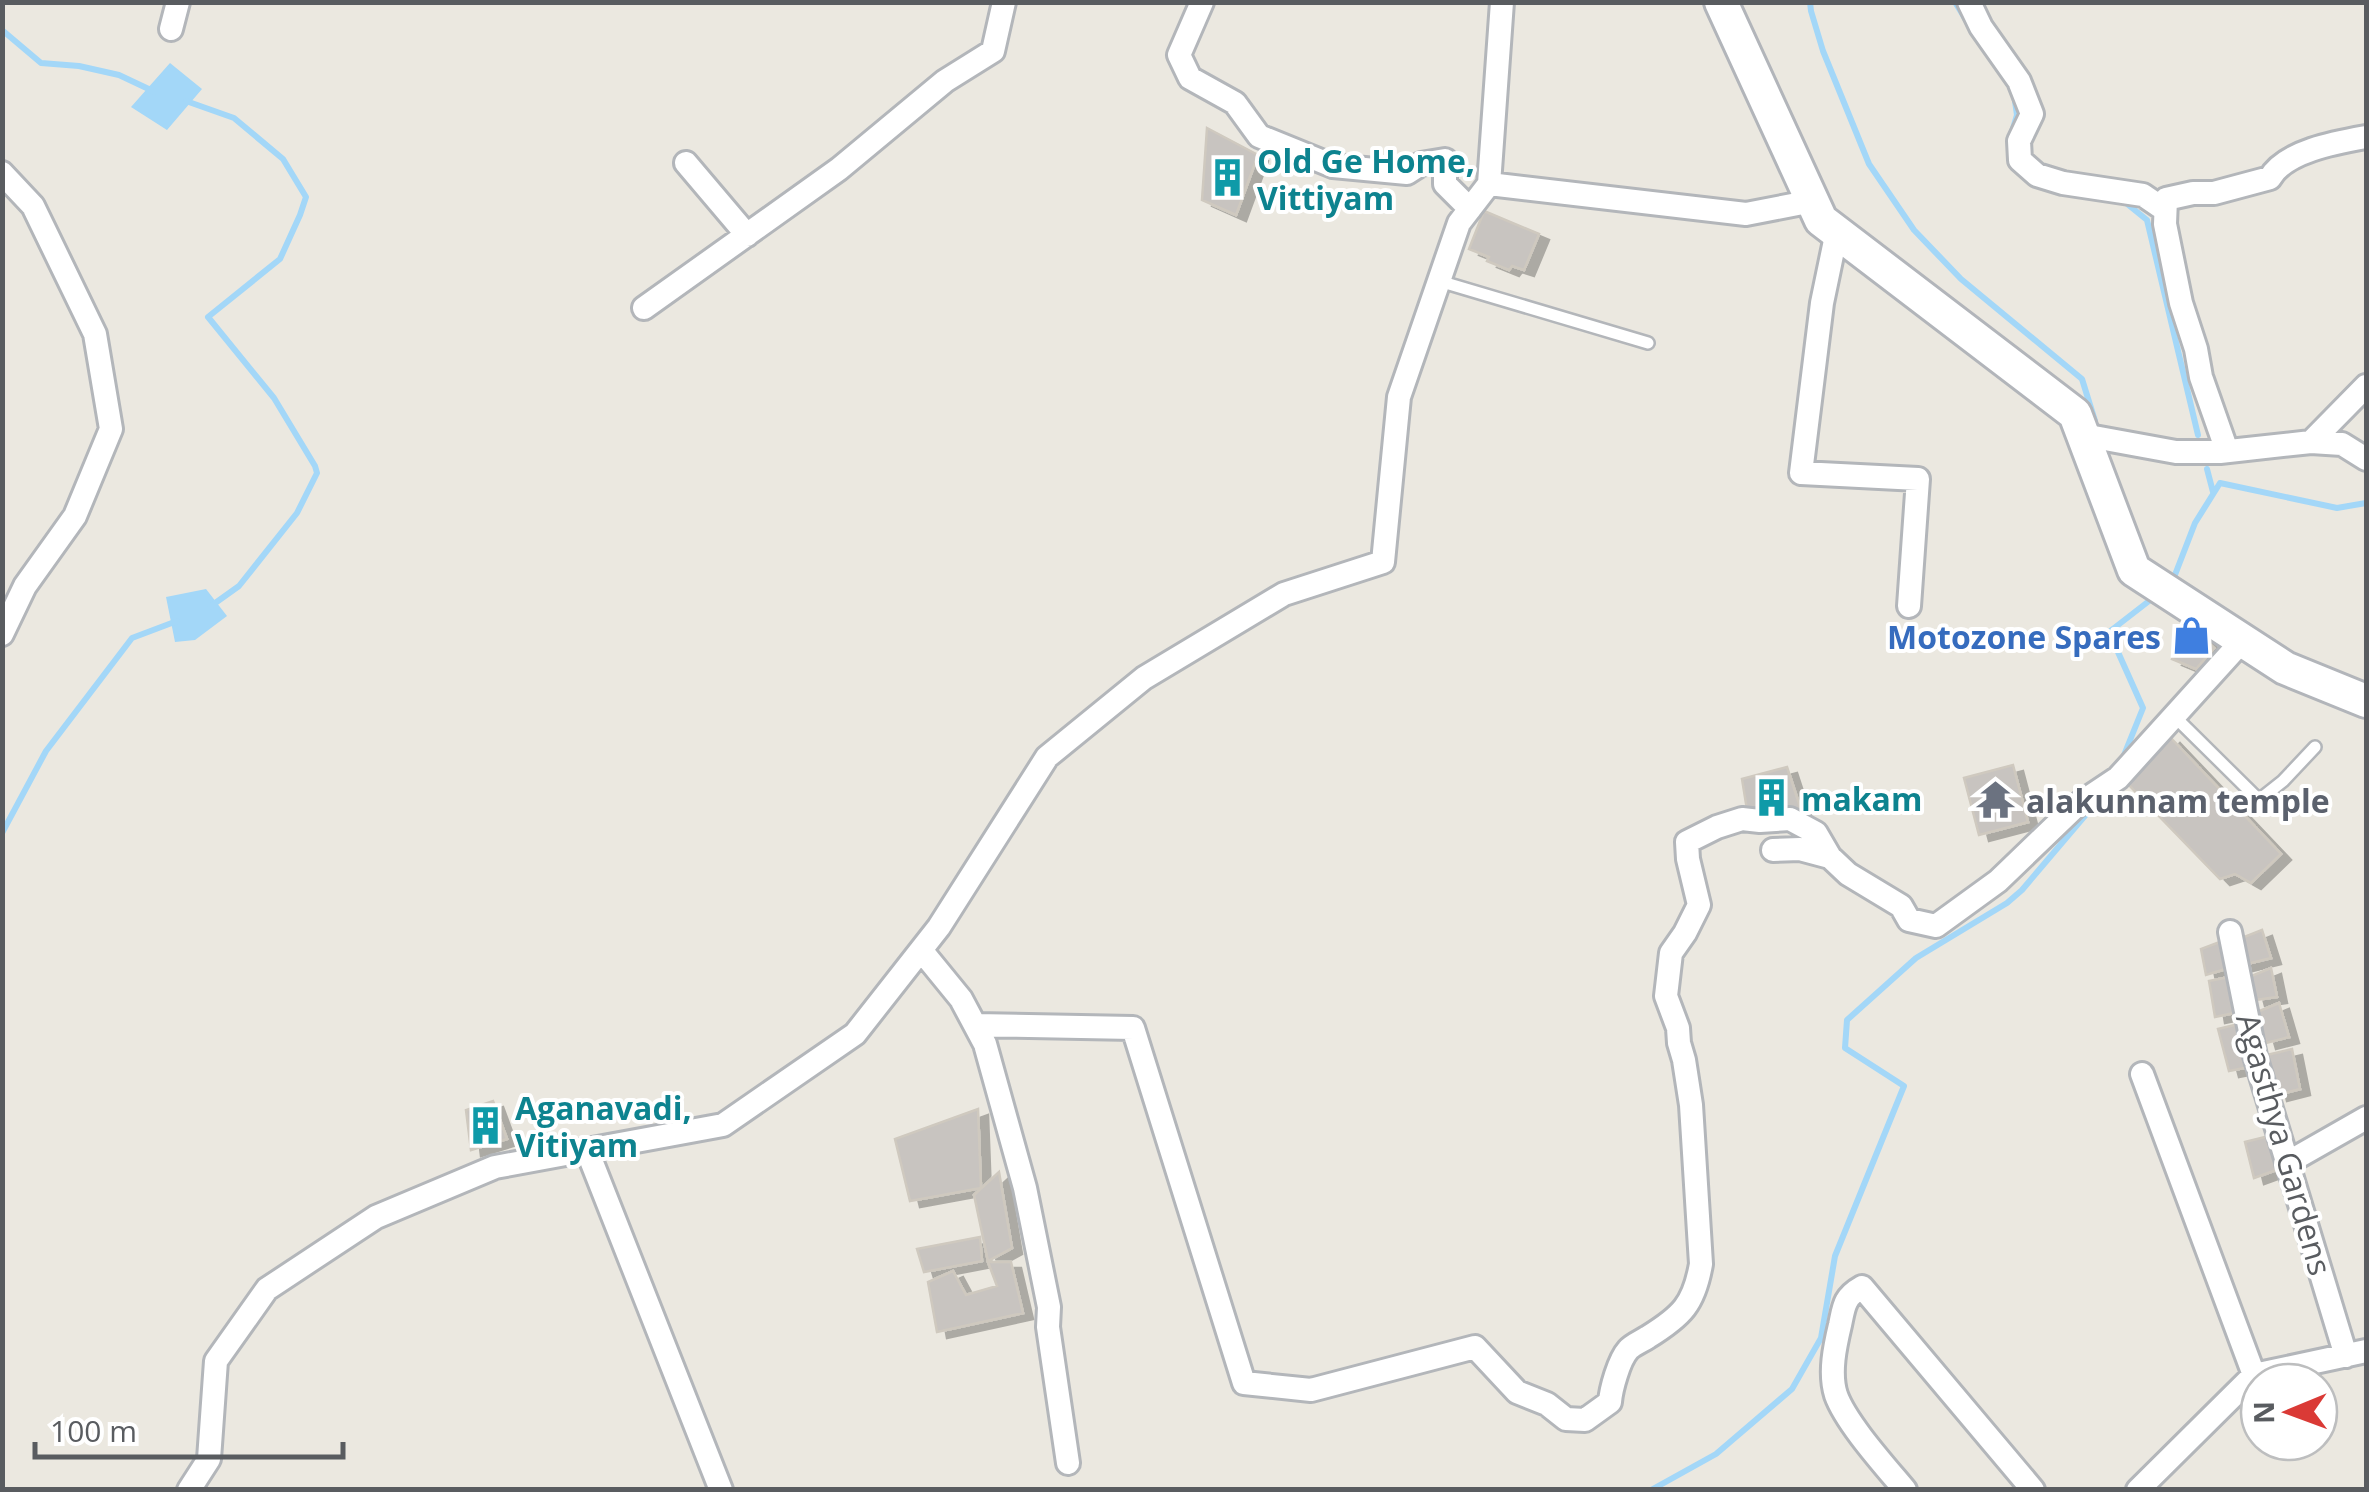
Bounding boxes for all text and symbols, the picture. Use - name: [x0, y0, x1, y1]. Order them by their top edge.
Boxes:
- place label: Old Ge Home, Vittiyam: [1257, 139, 1475, 219]
- building icon: Old Ge Home, Vittiyam: [1206, 157, 1248, 199]
- place label: Motozone Spares: [1887, 615, 2161, 658]
- shop icon: Motozone Spares: [2170, 615, 2212, 657]
- building icon: makam: [1750, 777, 1792, 819]
- place label: makam: [1801, 777, 1922, 820]
- temple icon: alakunnam temple: [1975, 779, 2017, 821]
- place label: alakunnam temple: [2026, 779, 2330, 822]
- street label: Agasthya Gardens: [2227, 1008, 2343, 1280]
- place label: Aganavadi, Vitiyam: [515, 1086, 692, 1166]
- building icon: Aganavadi, Vitiyam: [464, 1104, 506, 1146]
- north arrow: [2239, 1362, 2339, 1462]
- scale bar: [35, 1397, 342, 1459]
- text: N: [2244, 1401, 2282, 1424]
- text: 100 m: [50, 1410, 137, 1451]

